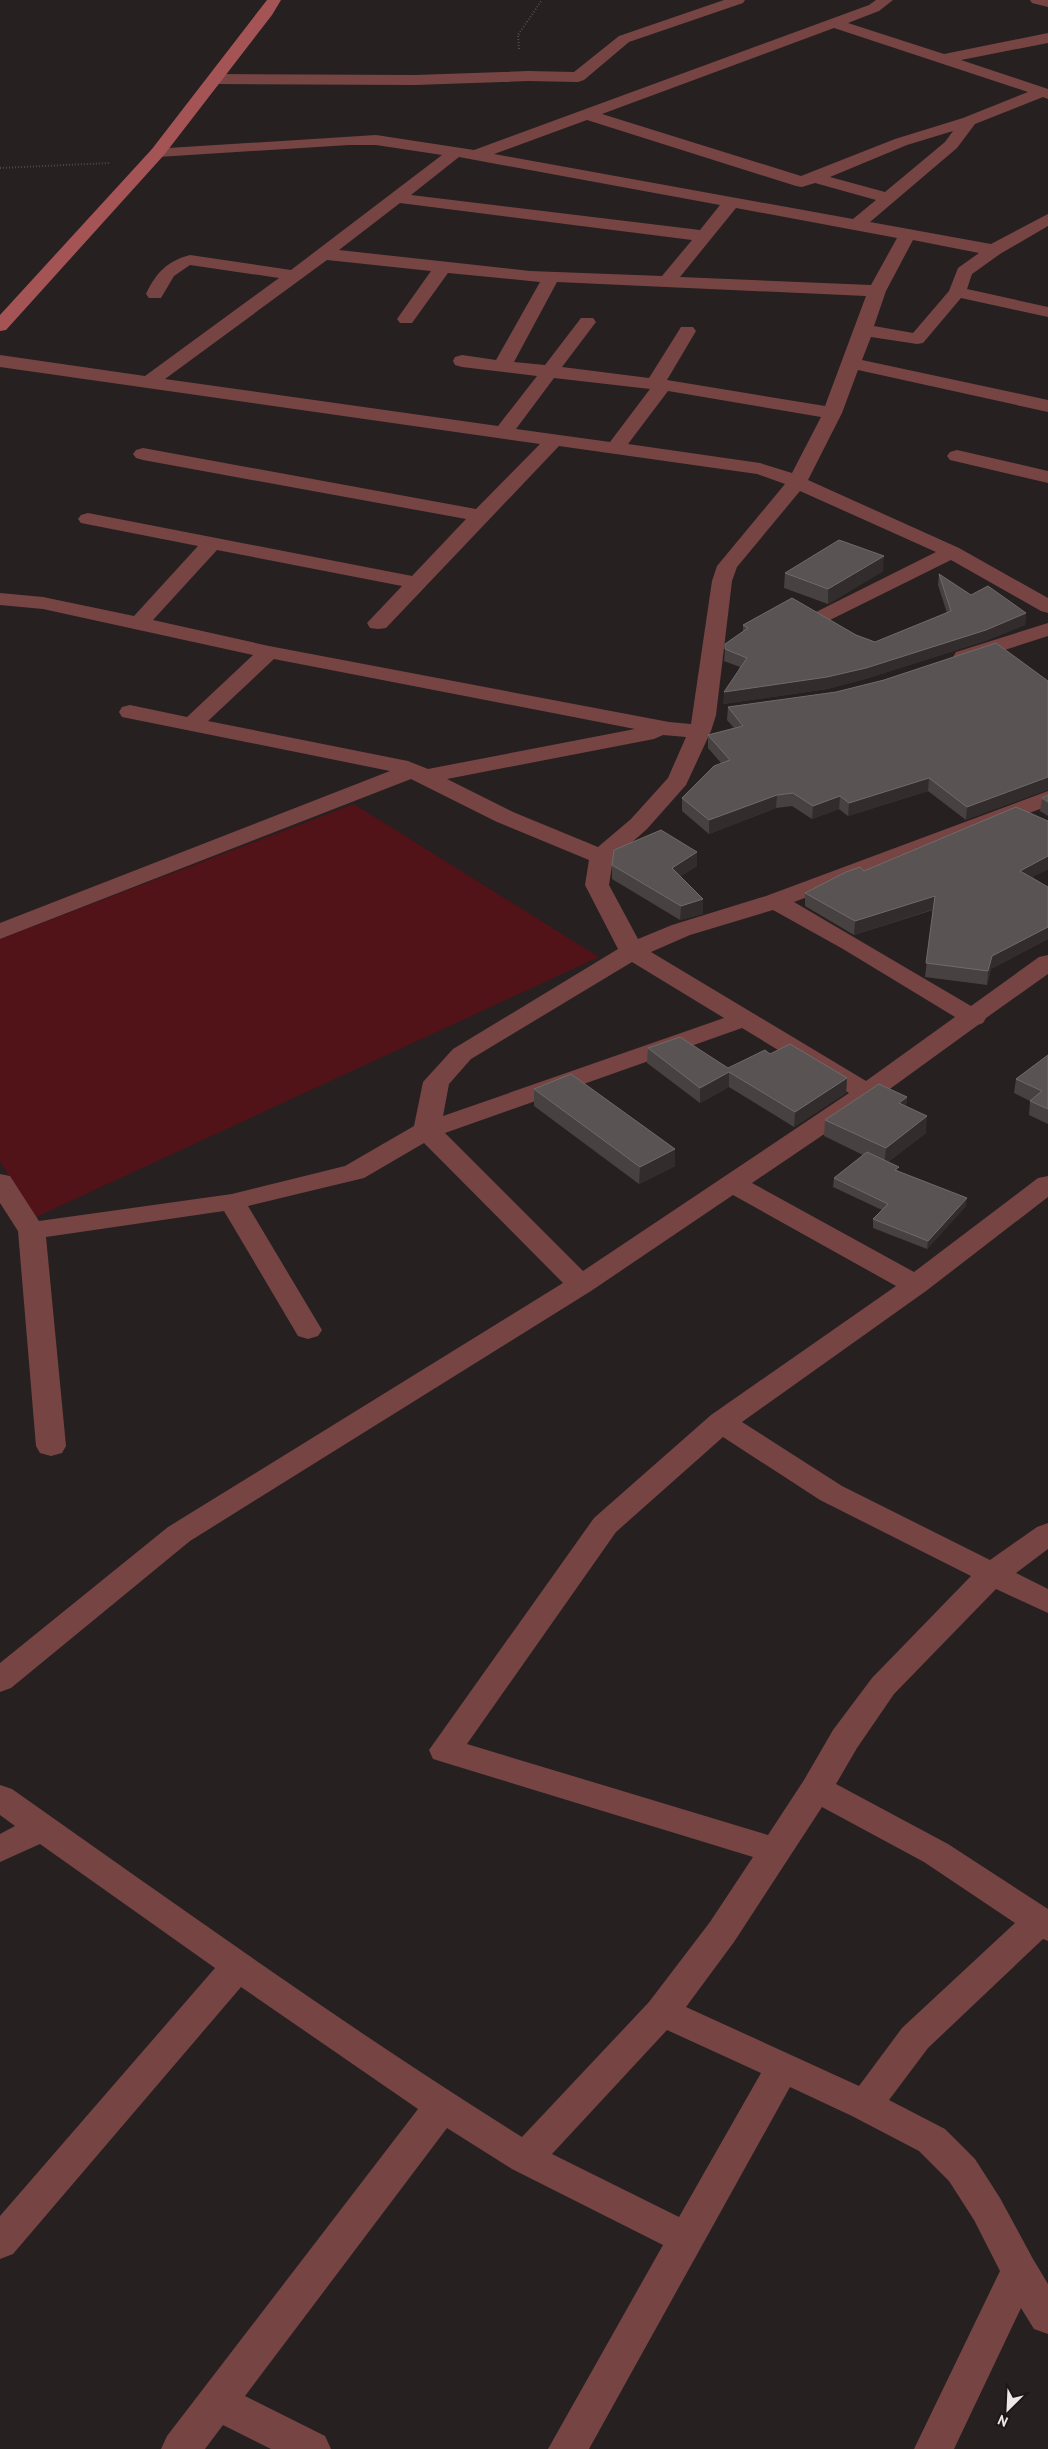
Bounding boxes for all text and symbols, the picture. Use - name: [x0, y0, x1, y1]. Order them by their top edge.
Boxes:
- north arrow: [983, 2384, 1033, 2434]
- text: N: [995, 2411, 1011, 2431]

